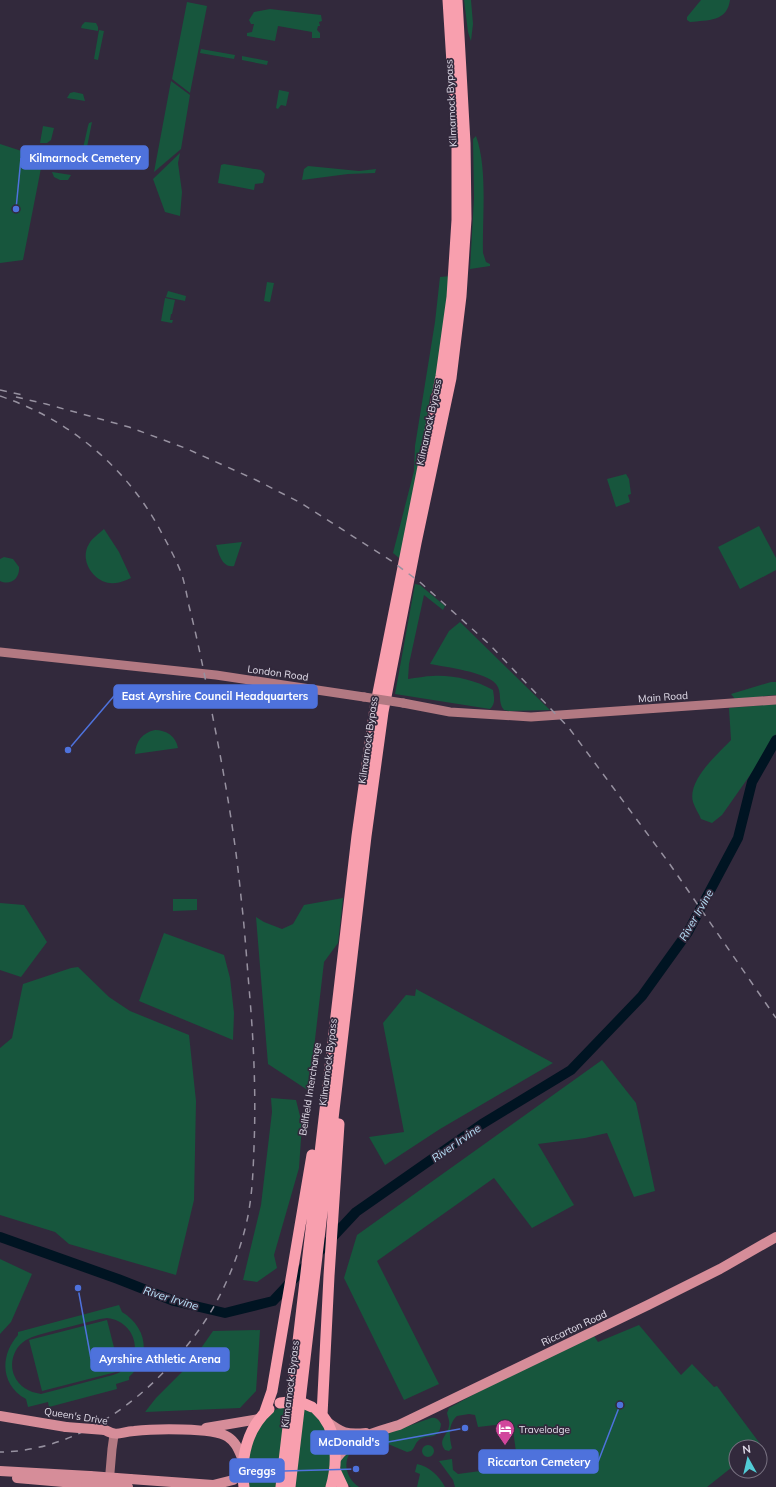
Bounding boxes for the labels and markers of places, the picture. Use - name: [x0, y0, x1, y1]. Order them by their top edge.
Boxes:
- callout: Kilmarnock Cemetery: [21, 146, 148, 169]
- callout: East Ayrshire Council Headquarters: [114, 685, 317, 708]
- callout: Ayrshire Athletic Arena: [91, 1348, 229, 1371]
- hotel icon: Travelodge: [494, 1418, 516, 1446]
- place label: Travelodge: [519, 1423, 570, 1436]
- callout: McDonald's: [311, 1431, 388, 1454]
- callout: Riccarton Cemetery: [479, 1450, 598, 1473]
- callout: Greggs: [230, 1459, 284, 1482]

